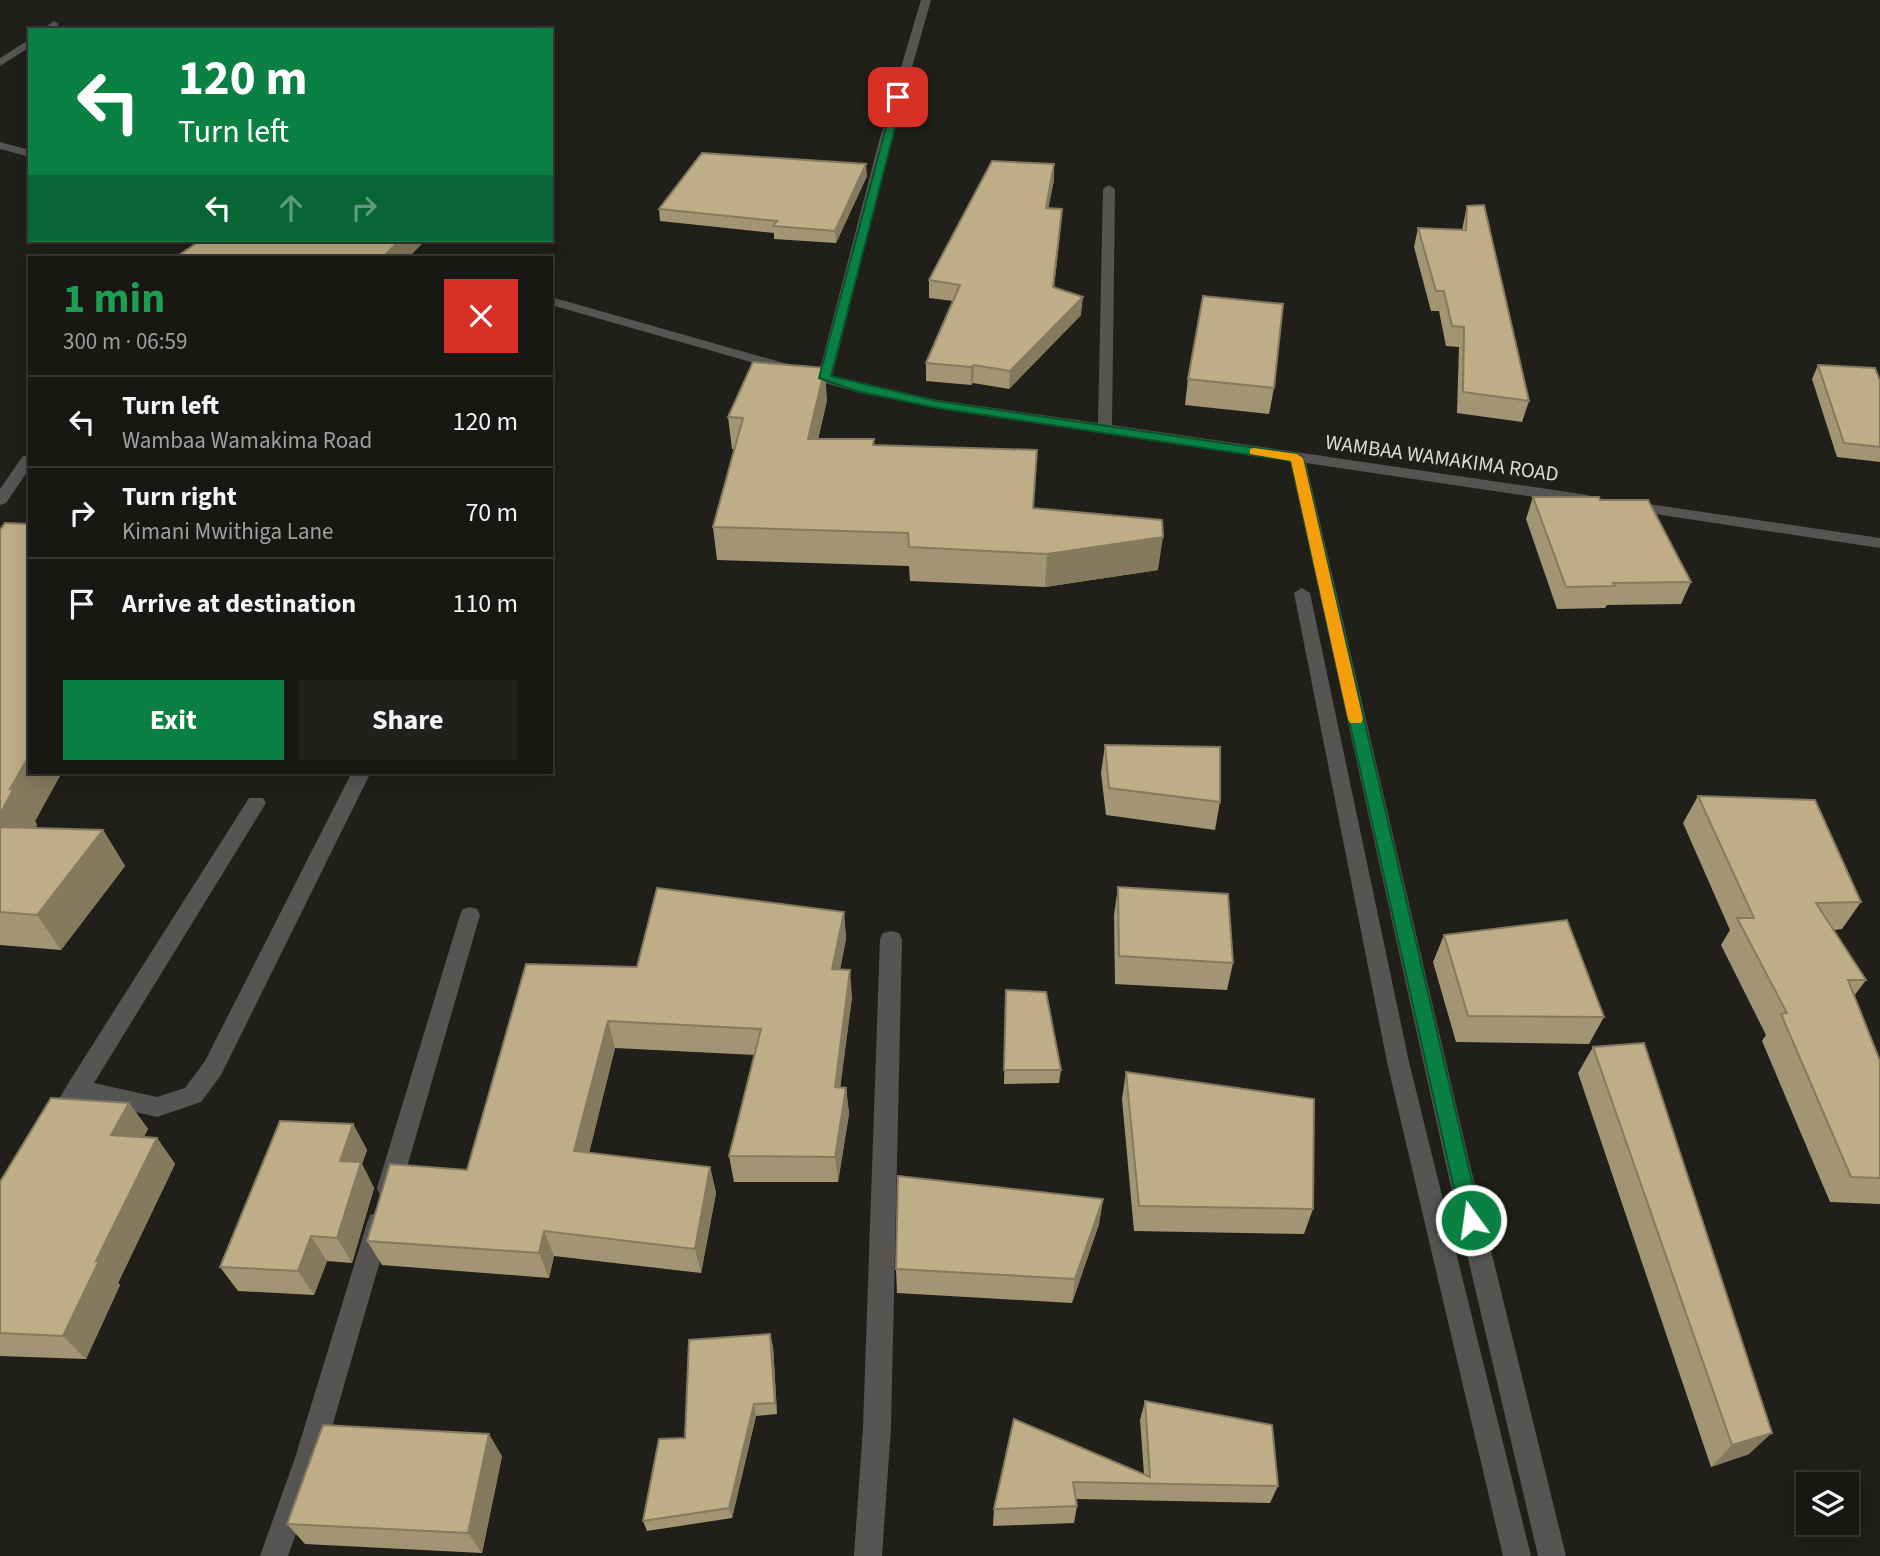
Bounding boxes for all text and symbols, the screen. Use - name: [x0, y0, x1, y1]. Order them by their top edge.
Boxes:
- text: 120 m: [178, 44, 307, 114]
- icon: left: [63, 56, 154, 147]
- pin: [868, 67, 928, 127]
- icon: arrive: [879, 78, 917, 116]
- text: Turn left: [178, 109, 289, 155]
- icon: left: [199, 189, 237, 227]
- icon: ahead: [272, 189, 310, 227]
- icon: right: [345, 189, 383, 227]
- text: 1 min: [63, 269, 165, 329]
- button: close: [444, 279, 518, 353]
- text: 300 m · 06:59: [63, 325, 187, 358]
- text: Turn left: [122, 387, 219, 424]
- icon: left: [63, 403, 101, 441]
- text: 120 m: [452, 403, 518, 440]
- text: Wambaa Wamakima Road: [122, 424, 372, 457]
- street label: WAMBAA WAMAKIMA ROAD: [1323, 427, 1561, 489]
- text: Turn right: [122, 478, 237, 515]
- icon: right: [63, 494, 101, 532]
- text: 70 m: [465, 494, 518, 531]
- text: Kimani Mwithiga Lane: [122, 515, 334, 548]
- icon: arrive: [63, 585, 101, 623]
- text: Arrive at destination: [122, 585, 356, 622]
- text: 110 m: [452, 585, 518, 622]
- button: Exit: [63, 680, 284, 760]
- button: Share: [298, 680, 518, 760]
- position arrow: [1434, 1183, 1508, 1257]
- map controls: [1796, 1472, 1859, 1535]
- button: layers: [1796, 1472, 1859, 1535]

